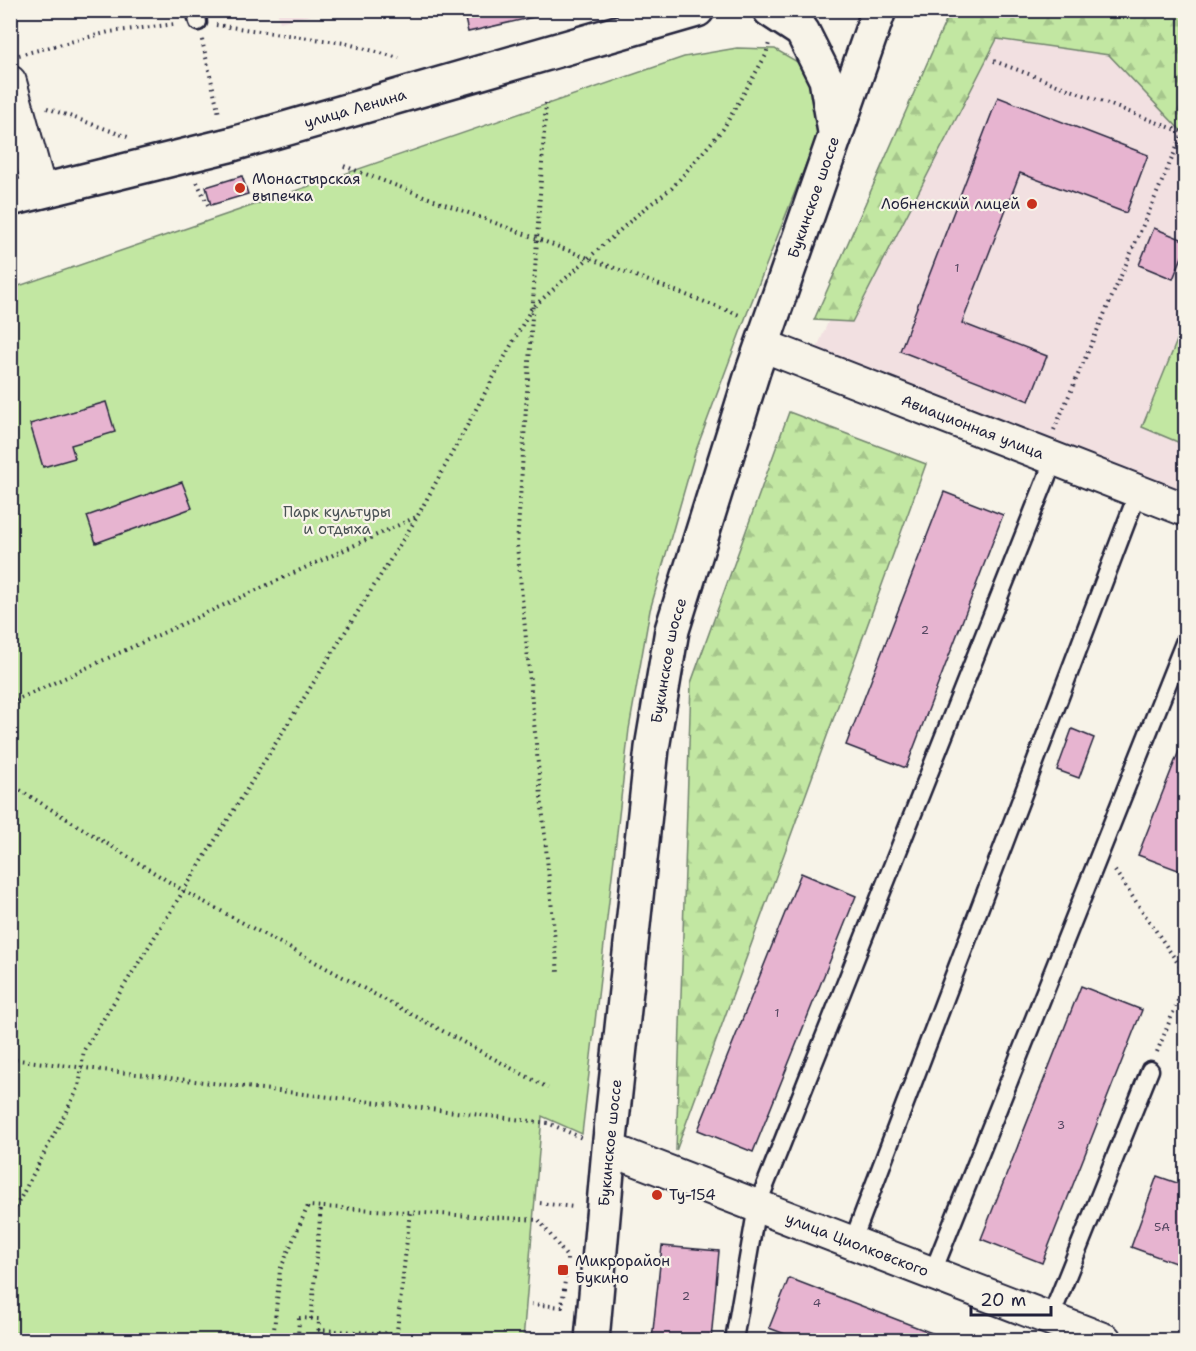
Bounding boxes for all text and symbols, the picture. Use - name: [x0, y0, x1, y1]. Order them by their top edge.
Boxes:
- street label: улица Ленина: [302, 84, 409, 133]
- street label: Букинское шоссе: [783, 134, 844, 261]
- place label: Монастырская выпечка: [252, 169, 361, 206]
- marker: Монастырская выпечка: [233, 181, 247, 195]
- place label: Лобненский лицей: [881, 194, 1020, 214]
- marker: Лобненский лицей: [1025, 197, 1039, 211]
- house number: 1: [954, 260, 960, 276]
- street label: Авиационная улица: [898, 390, 1047, 464]
- park label: Парк культуры и отдыха: [283, 502, 391, 539]
- street label: Букинское шоссе: [646, 595, 691, 725]
- house number: 2: [921, 622, 929, 638]
- house number: 1: [774, 1005, 780, 1021]
- street label: Букинское шоссе: [594, 1078, 626, 1207]
- house number: 3: [1057, 1117, 1065, 1133]
- place label: Ту-154: [669, 1185, 716, 1205]
- marker: Ту-154: [650, 1188, 664, 1202]
- street label: улица Циолковского: [783, 1208, 932, 1281]
- house number: 5А: [1154, 1219, 1170, 1235]
- place label: Микрорайон Букино: [575, 1251, 670, 1288]
- marker: Микрорайон Букино: [556, 1263, 570, 1277]
- scale bar: [971, 1279, 1050, 1317]
- house number: 2: [682, 1288, 690, 1304]
- text: 20 m: [980, 1288, 1026, 1312]
- house number: 4: [813, 1295, 821, 1311]

